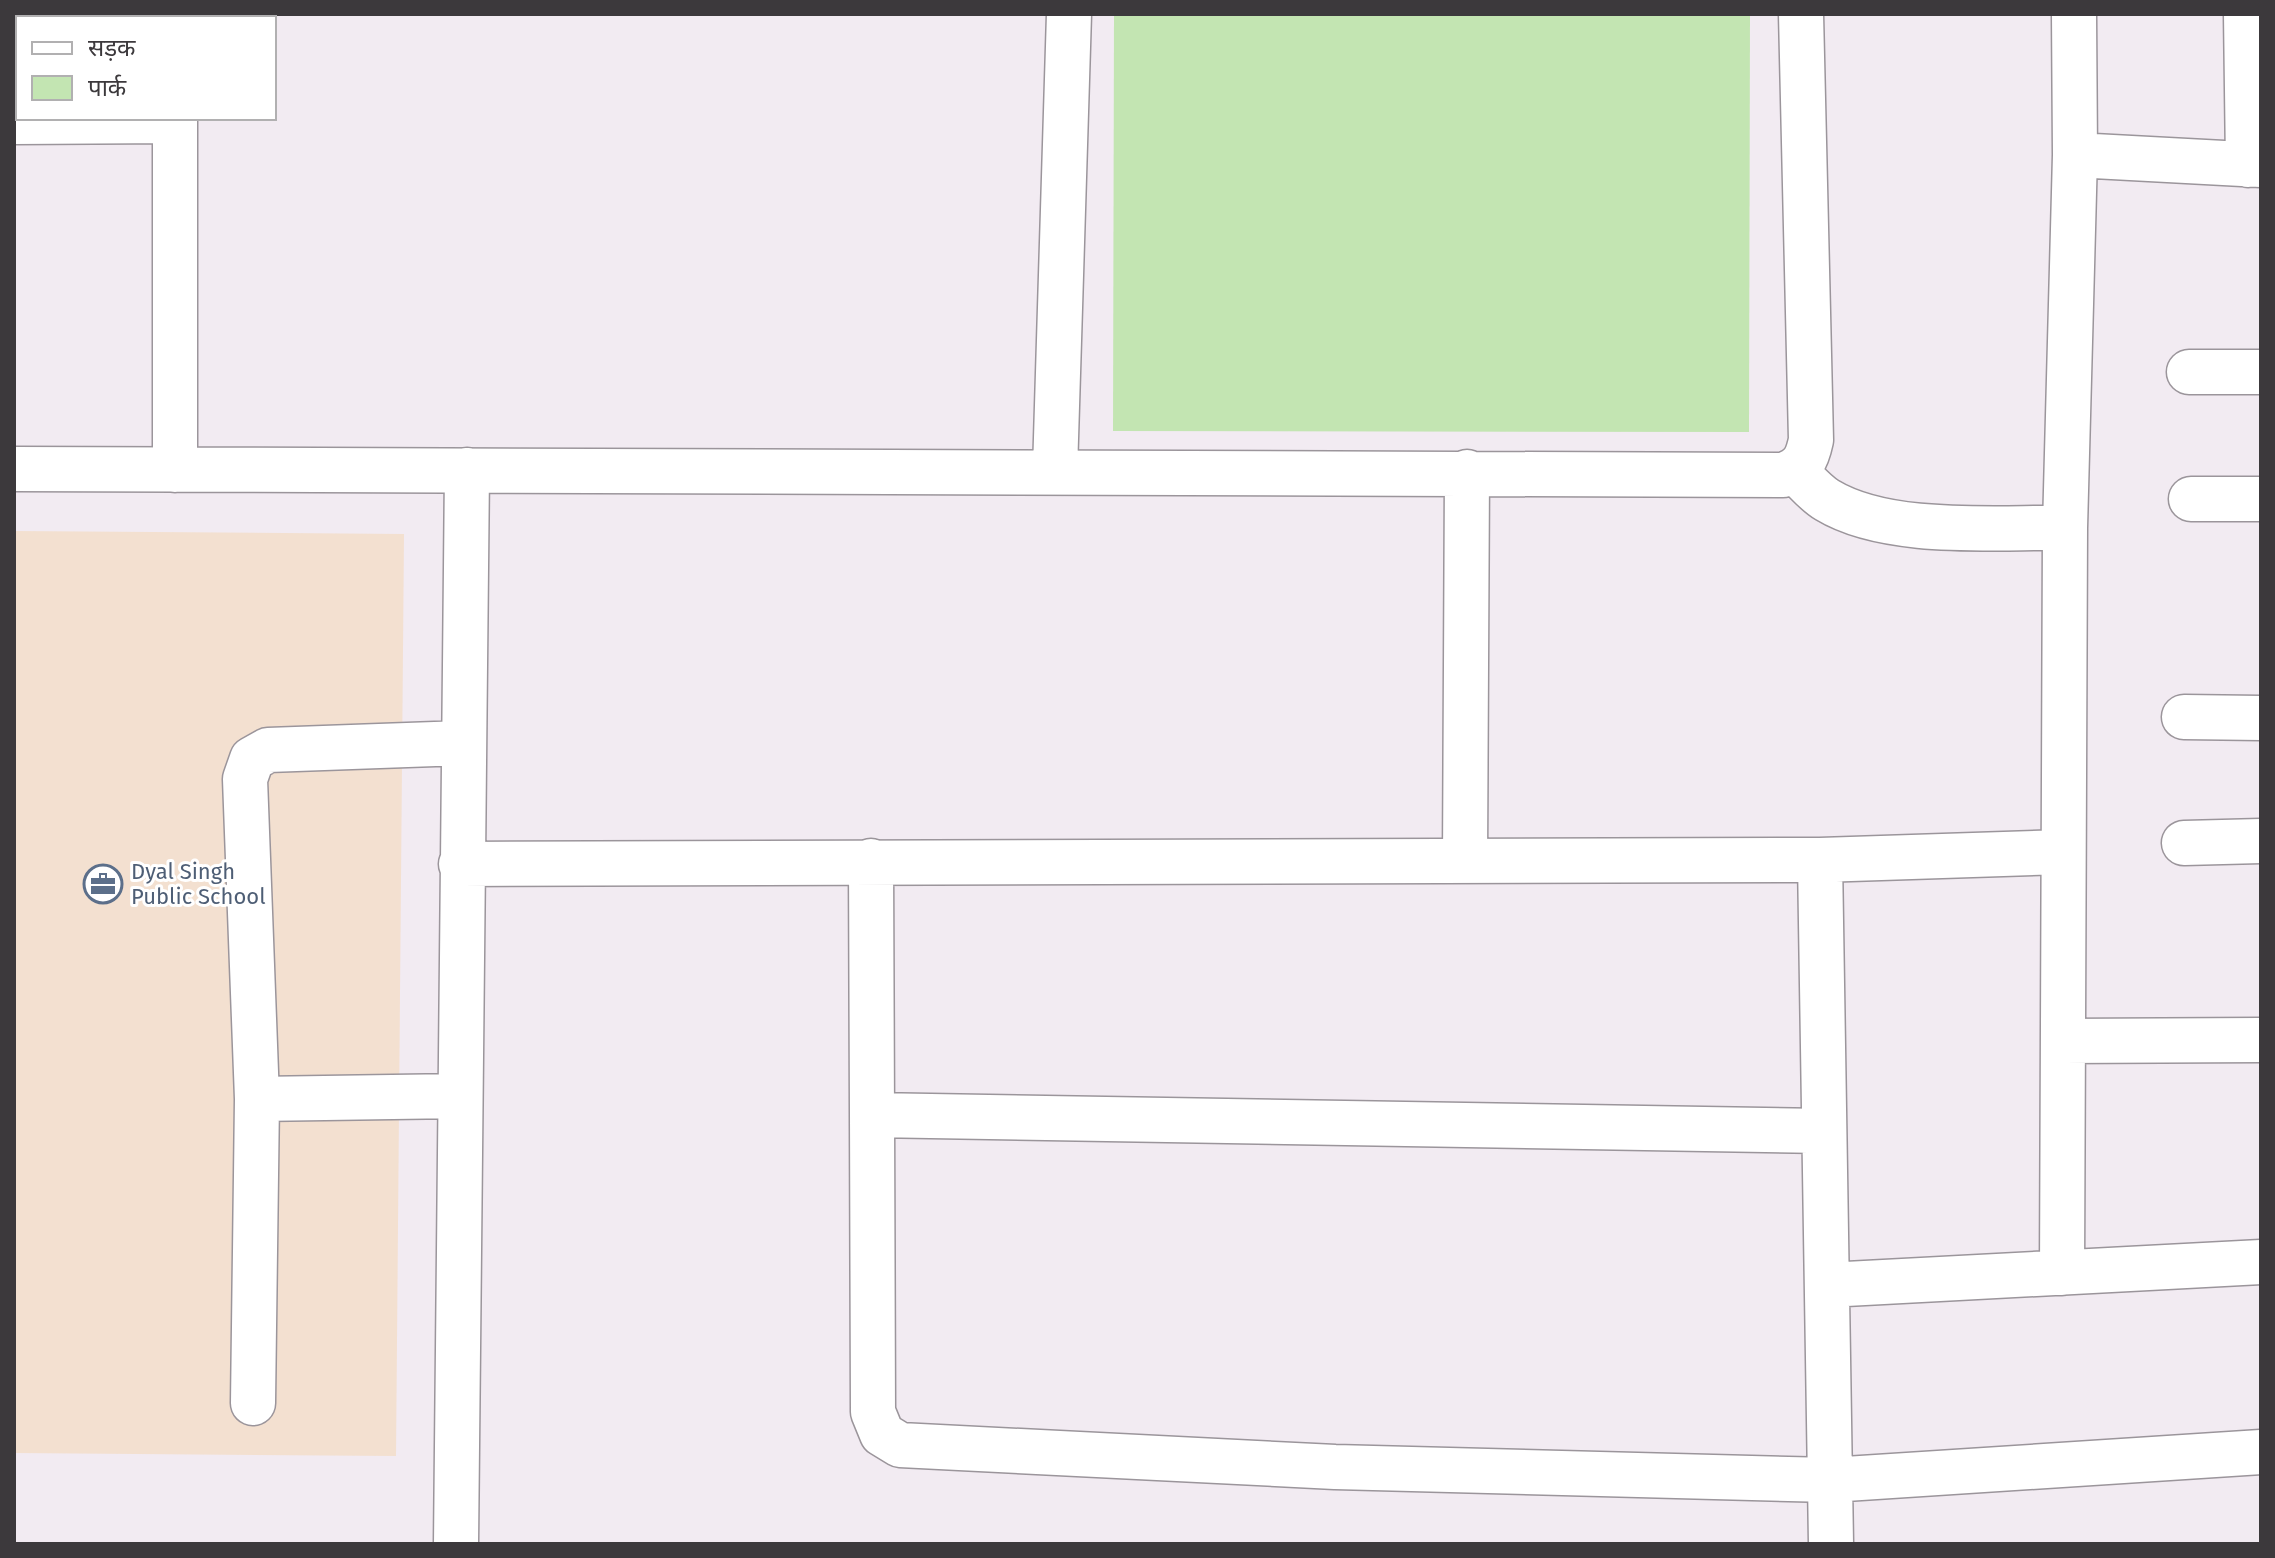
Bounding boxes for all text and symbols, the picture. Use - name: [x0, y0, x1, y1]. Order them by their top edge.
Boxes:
- legend: [16, 16, 276, 120]
- text: सड़क: [88, 34, 136, 62]
- text: पार्क: [88, 74, 127, 102]
- place label: Dyal Singh Public School: [131, 858, 266, 910]
- office icon: Dyal Singh Public School: [82, 863, 124, 905]

